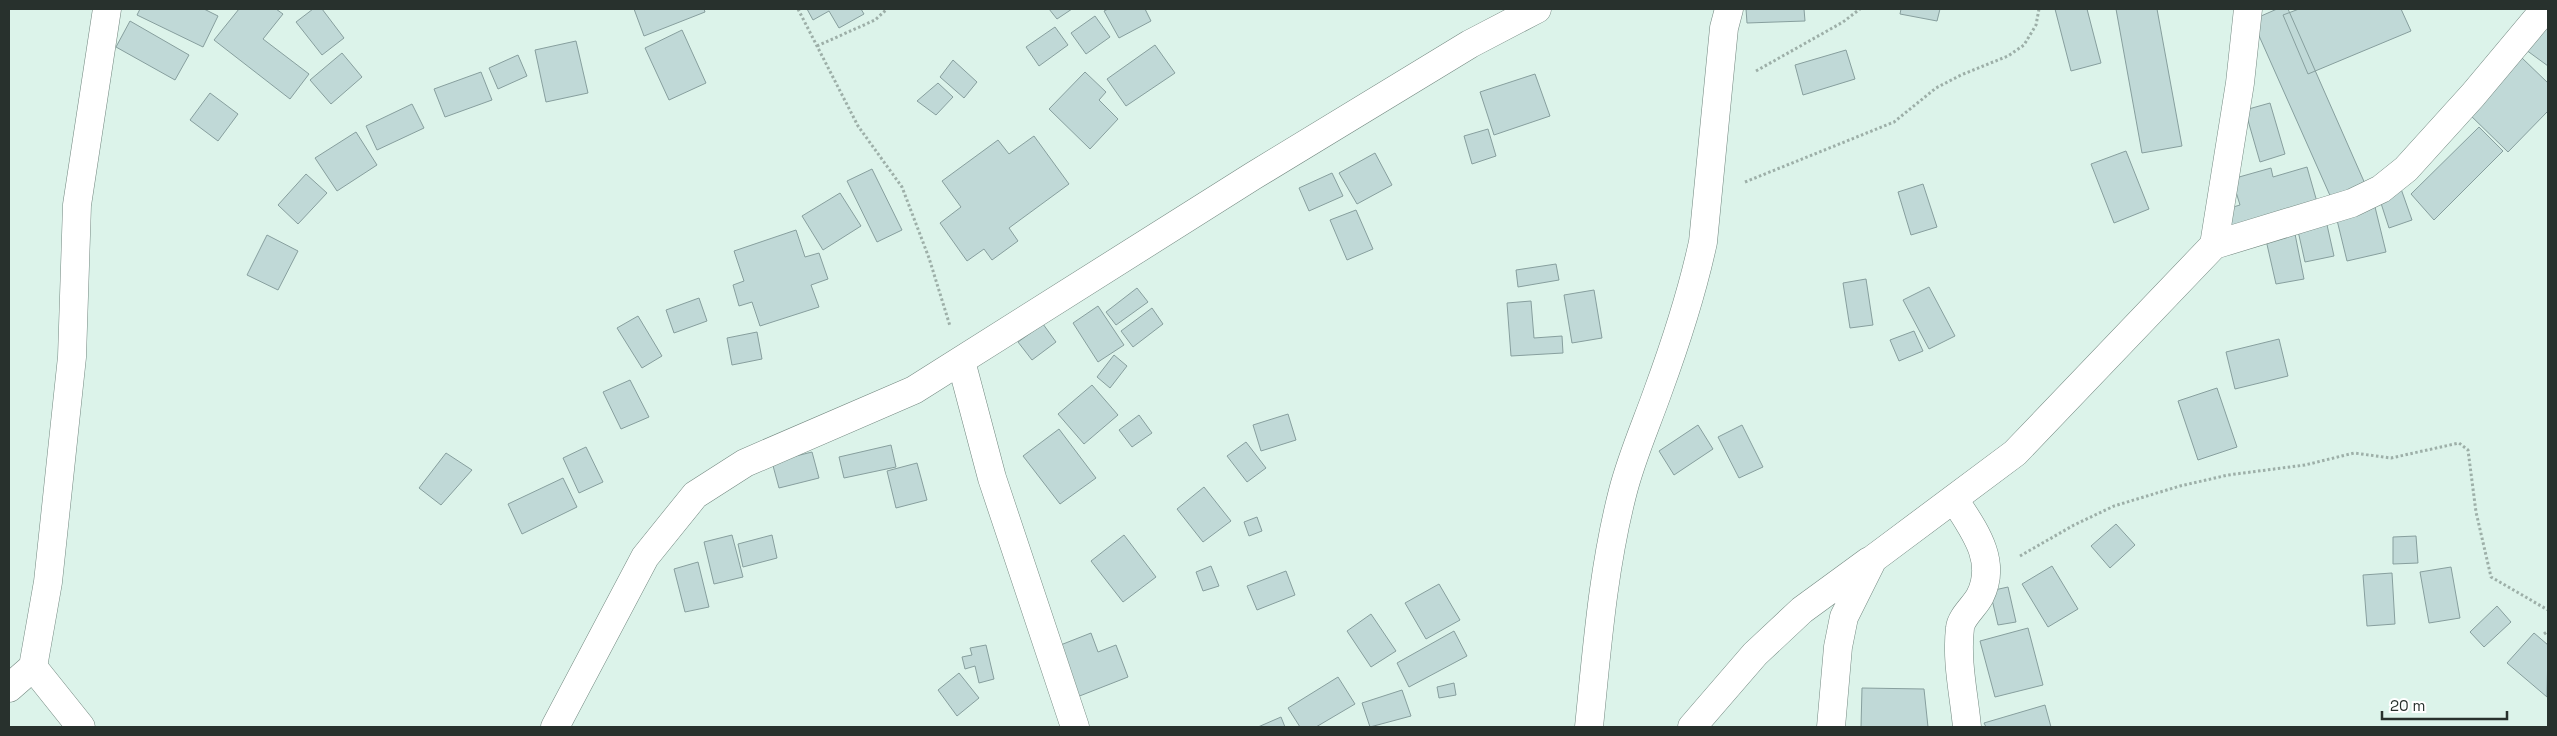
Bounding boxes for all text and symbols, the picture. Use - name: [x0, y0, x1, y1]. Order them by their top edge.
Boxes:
- scale bar: [2382, 688, 2507, 720]
- text: 20 m: [2390, 696, 2425, 715]

